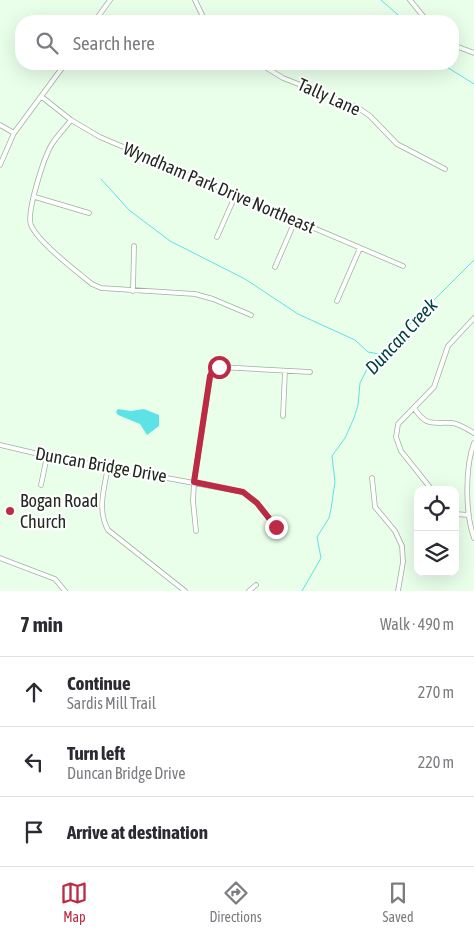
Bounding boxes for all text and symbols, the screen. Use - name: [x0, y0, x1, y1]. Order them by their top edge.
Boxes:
- search box: [15, 15, 459, 70]
- icon: search: [33, 29, 61, 57]
- text: Search here: [73, 32, 155, 54]
- street label: Tally Lane: [295, 73, 364, 120]
- street label: Wyndham Park Drive Northeast: [120, 138, 318, 238]
- water label: Duncan Creek: [360, 293, 442, 378]
- route start: [208, 356, 231, 379]
- street label: Duncan Bridge Drive: [34, 443, 168, 486]
- map controls: [414, 486, 459, 576]
- button: locate: [414, 486, 459, 531]
- place label: Bogan Road Church: [20, 490, 98, 532]
- marker: Bogan Road Church: [4, 505, 16, 517]
- route end: [265, 516, 288, 539]
- button: layers: [414, 531, 459, 576]
- text: 7 min: [20, 612, 63, 636]
- text: Walk · 490 m: [380, 615, 454, 633]
- text: Continue: [67, 672, 131, 694]
- icon: ahead: [20, 678, 48, 706]
- text: 270 m: [418, 683, 454, 701]
- text: Sardis Mill Trail: [67, 694, 156, 712]
- text: Turn left: [67, 742, 125, 764]
- icon: left: [20, 748, 48, 776]
- text: 220 m: [418, 753, 454, 771]
- text: Duncan Bridge Drive: [67, 764, 185, 782]
- icon: arrive: [20, 818, 48, 846]
- text: Arrive at destination: [67, 821, 208, 843]
- tab: Map: [60, 879, 88, 925]
- tab: Directions: [209, 879, 262, 925]
- tab: Saved: [383, 879, 414, 925]

